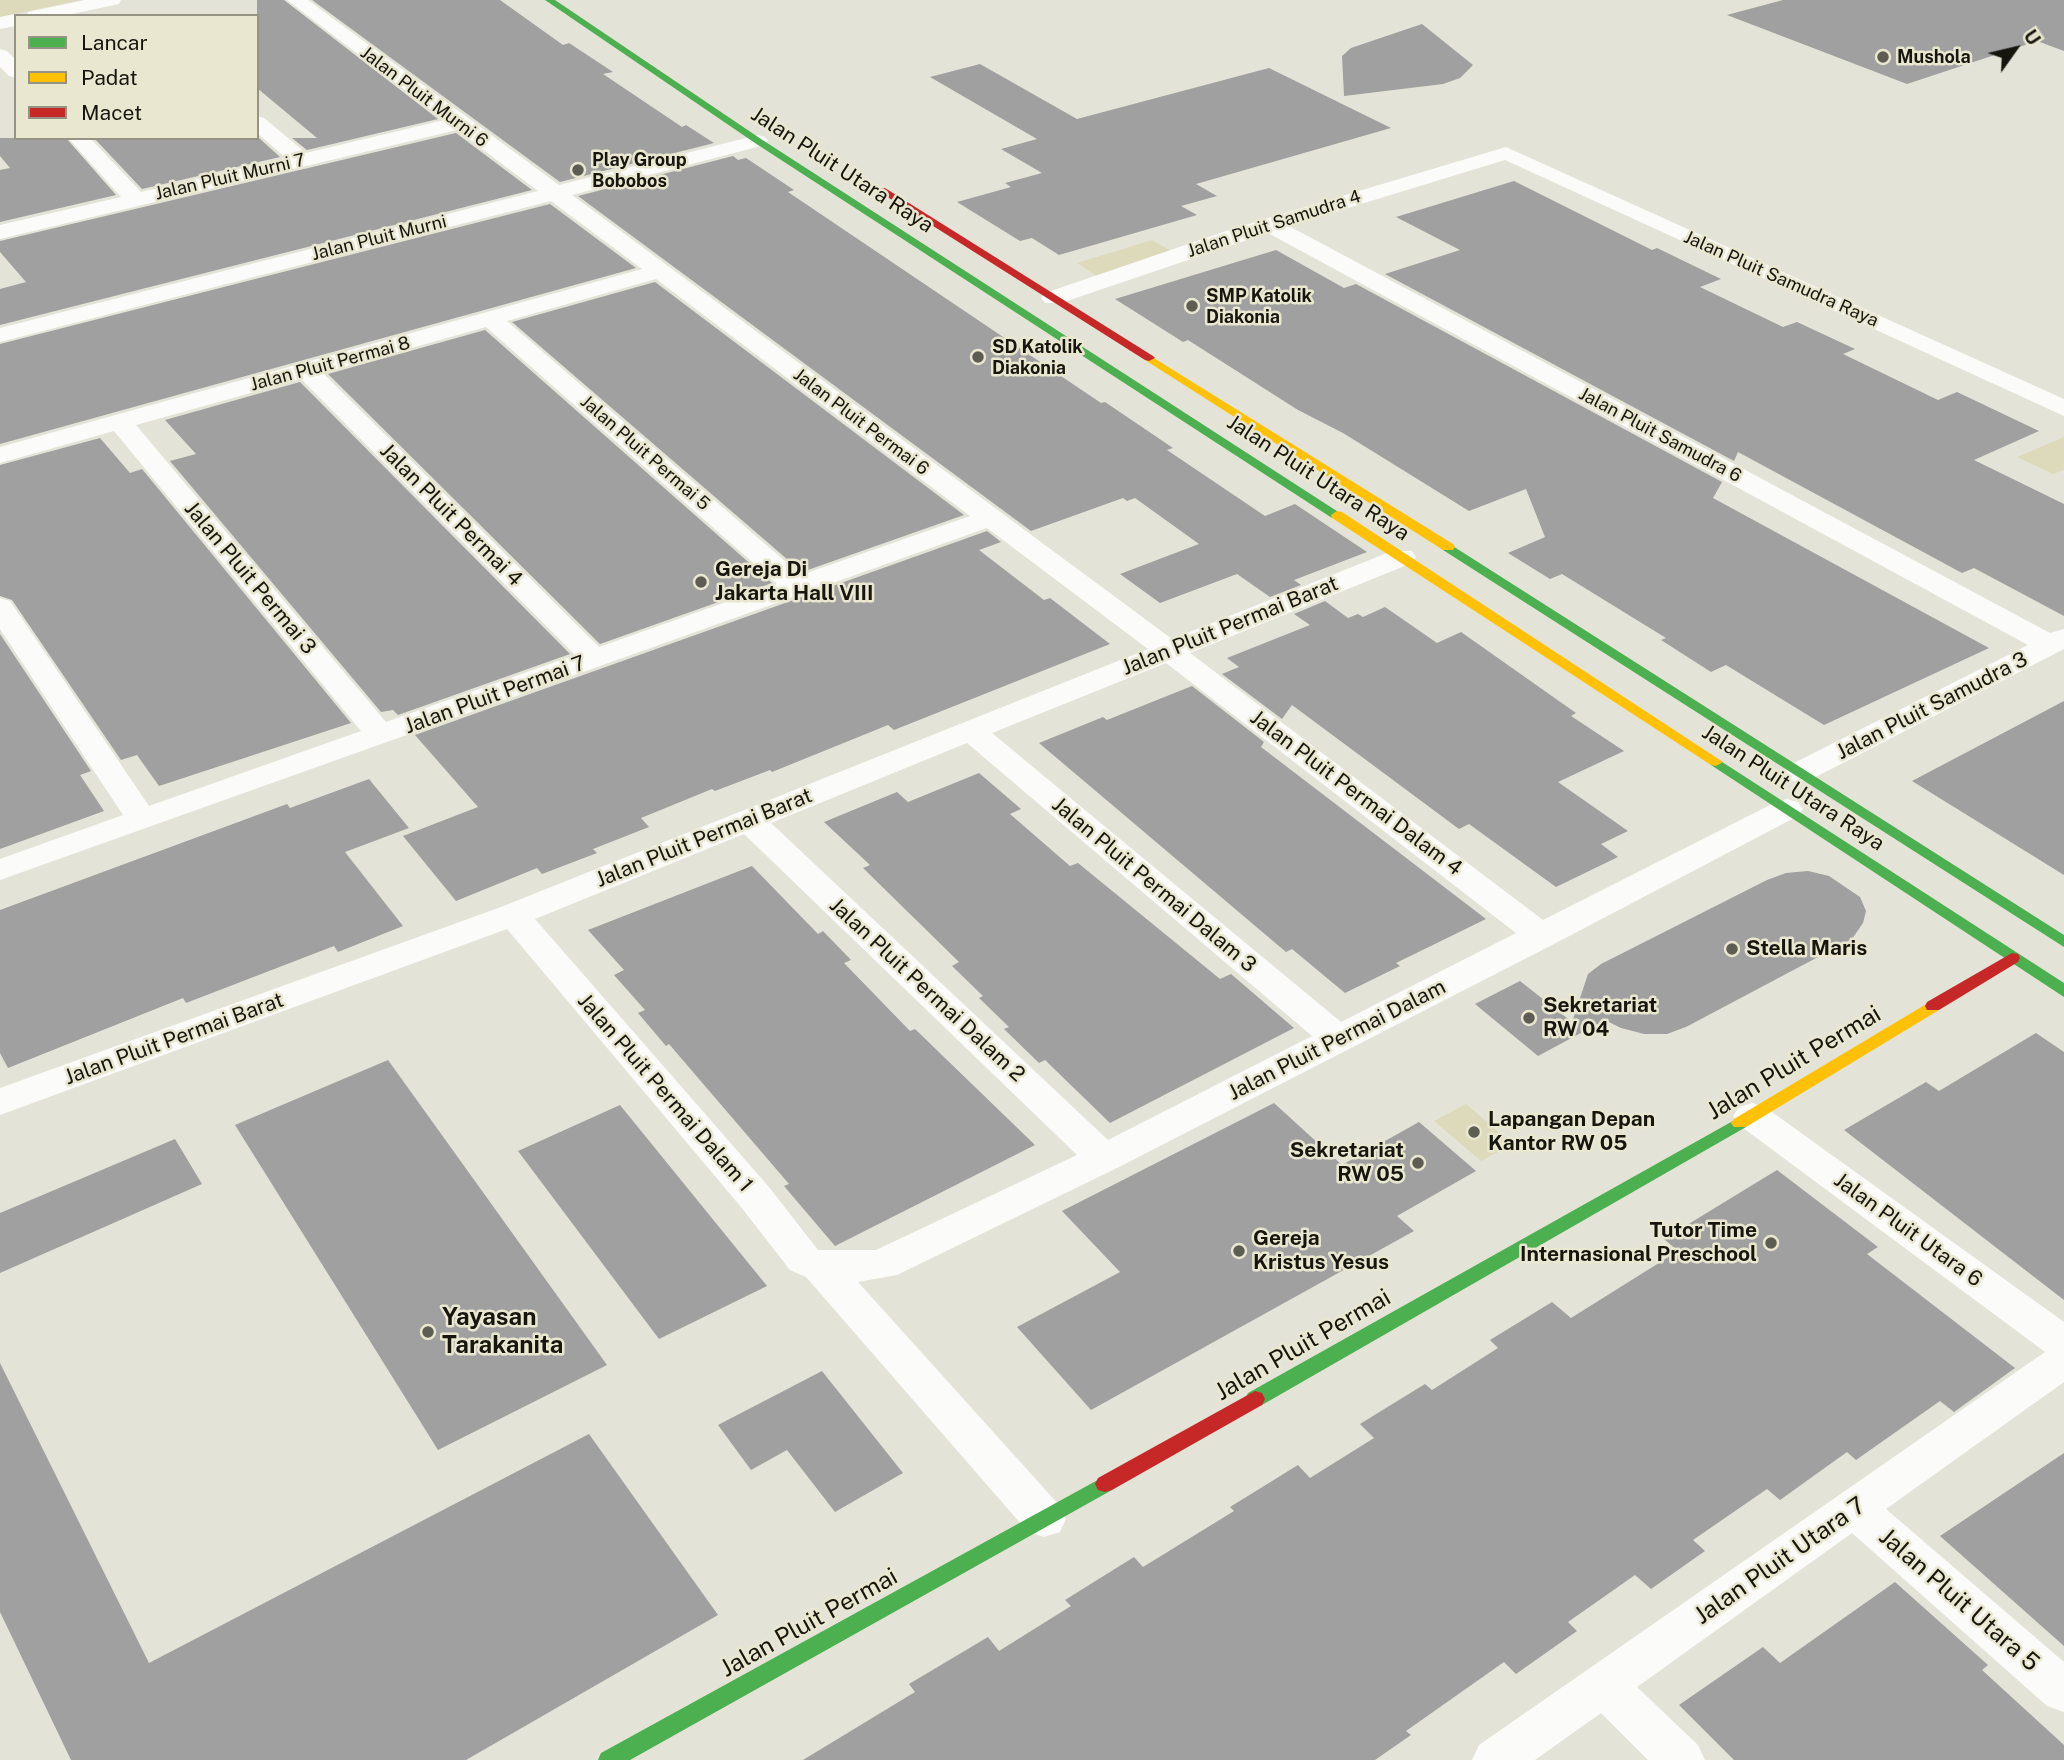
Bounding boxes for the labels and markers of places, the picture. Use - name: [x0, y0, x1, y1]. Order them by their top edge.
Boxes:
- place label: Mushola: [1897, 46, 1971, 68]
- marker: Mushola: [1875, 49, 1891, 65]
- place label: Play Group Bobobos: [592, 149, 687, 192]
- marker: Play Group Bobobos: [570, 162, 586, 178]
- place label: SMP Katolik Diakonia: [1206, 285, 1312, 328]
- marker: SMP Katolik Diakonia: [1184, 298, 1200, 314]
- place label: SD Katolik Diakonia: [992, 336, 1083, 378]
- marker: SD Katolik Diakonia: [970, 349, 986, 365]
- place label: Gereja Di Jakarta Hall VIII: [715, 557, 873, 607]
- marker: Gereja Di Jakarta Hall VIII: [693, 574, 709, 590]
- place label: Stella Maris: [1746, 936, 1867, 962]
- marker: Stella Maris: [1724, 941, 1740, 957]
- place label: Sekretariat RW 04: [1543, 993, 1657, 1043]
- marker: Sekretariat RW 04: [1521, 1010, 1537, 1026]
- place label: Lapangan Depan Kantor RW 05: [1488, 1107, 1655, 1157]
- marker: Lapangan Depan Kantor RW 05: [1466, 1124, 1482, 1140]
- place label: Sekretariat RW 05: [1290, 1138, 1404, 1188]
- marker: Sekretariat RW 05: [1410, 1155, 1426, 1171]
- place label: Tutor Time Internasional Preschool: [1520, 1218, 1757, 1268]
- place label: Gereja Kristus Yesus: [1253, 1226, 1389, 1276]
- marker: Tutor Time Internasional Preschool: [1763, 1235, 1779, 1251]
- marker: Gereja Kristus Yesus: [1231, 1243, 1247, 1259]
- place label: Yayasan Tarakanita: [442, 1304, 563, 1360]
- marker: Yayasan Tarakanita: [420, 1324, 436, 1340]

